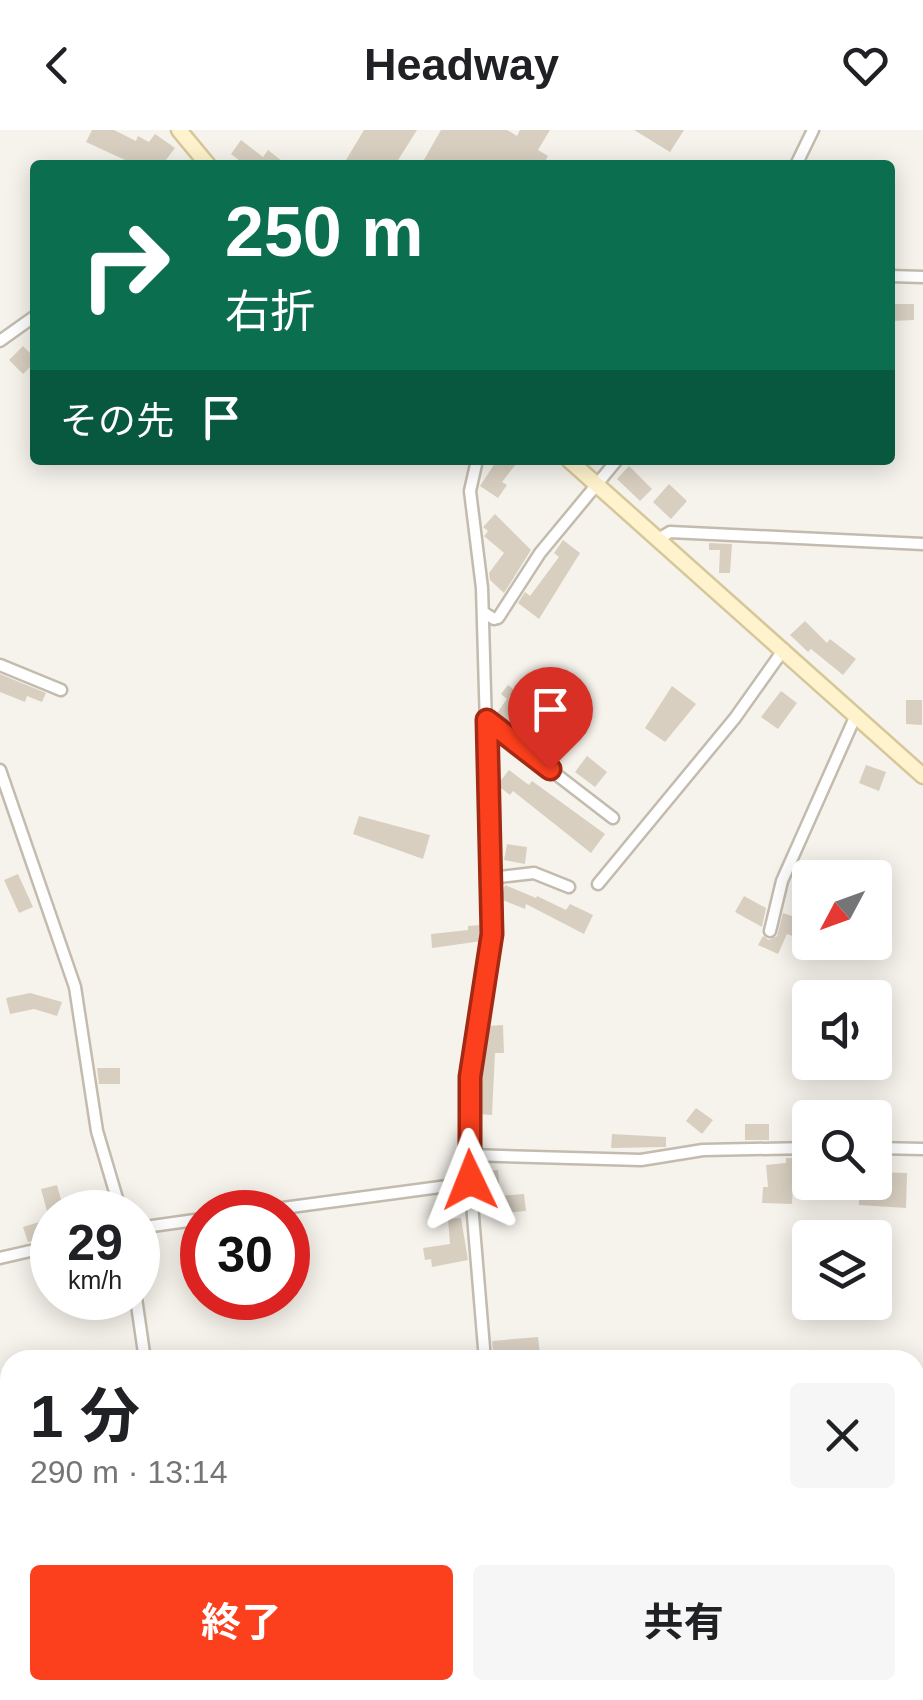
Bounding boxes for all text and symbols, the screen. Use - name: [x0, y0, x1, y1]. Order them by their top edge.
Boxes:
- icon: back: [30, 38, 85, 93]
- icon: heart: [838, 38, 893, 93]
- text: Headway: [364, 39, 559, 90]
- text: 250 m: [225, 193, 423, 271]
- icon: right: [60, 200, 190, 330]
- text: 右折: [225, 286, 315, 337]
- icon: arrive: [194, 390, 249, 445]
- text: その先: [60, 400, 174, 442]
- pin: [508, 667, 593, 770]
- icon: arrive: [523, 682, 578, 737]
- north arrow: [792, 860, 892, 960]
- map controls: [792, 860, 892, 1320]
- button: sound: [792, 980, 892, 1080]
- button: search: [792, 1100, 892, 1200]
- position arrow: [418, 1128, 522, 1232]
- speed limit sign: 30: [180, 1190, 310, 1320]
- text: 29: [67, 1215, 123, 1271]
- button: layers: [792, 1220, 892, 1320]
- text: km/h: [68, 1266, 122, 1294]
- text: 1 分: [30, 1383, 140, 1450]
- button: close: [790, 1383, 895, 1488]
- text: 290 m · 13:14: [30, 1454, 227, 1490]
- button: 終了: [30, 1565, 453, 1680]
- button: 共有: [473, 1565, 895, 1680]

